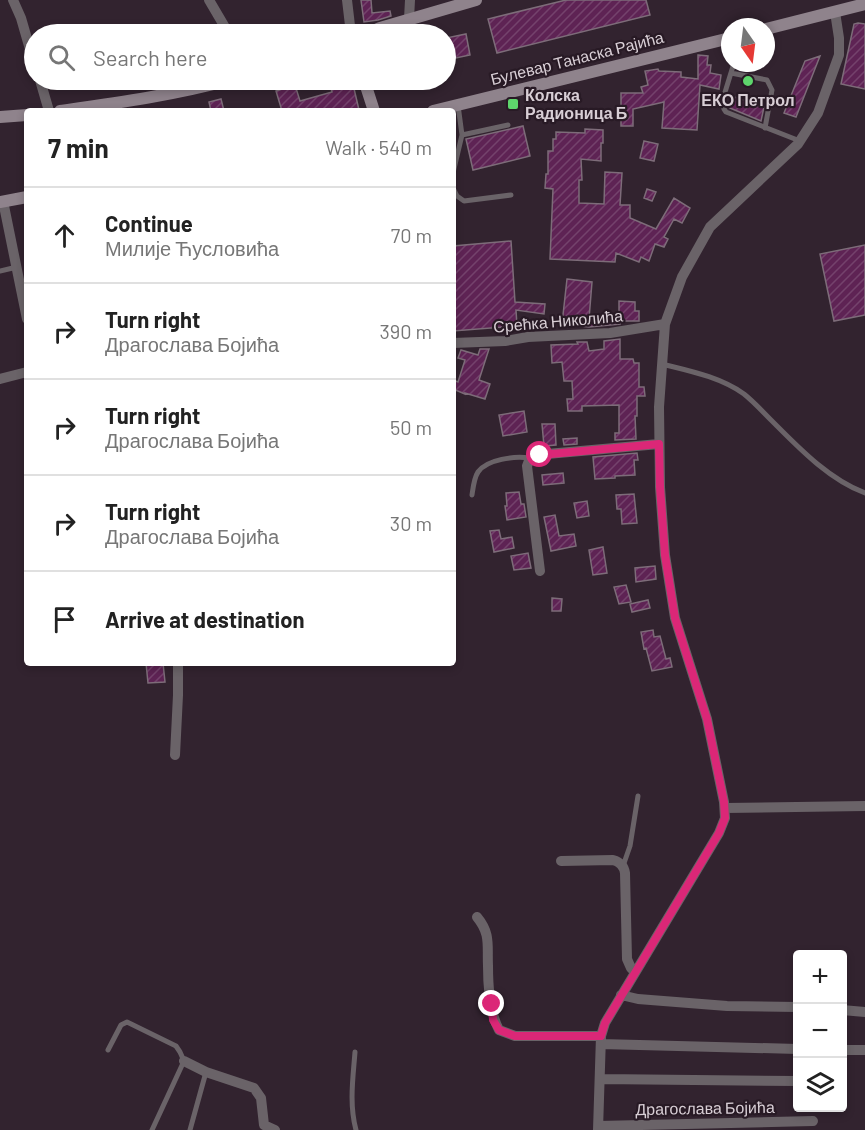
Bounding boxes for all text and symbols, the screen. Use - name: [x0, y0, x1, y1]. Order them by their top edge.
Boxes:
- north arrow: [721, 18, 775, 72]
- search box: [24, 24, 456, 90]
- street label: Булевар Танаска Рајића: [488, 27, 666, 88]
- icon: search: [45, 41, 78, 74]
- text: Search here: [93, 44, 207, 70]
- marker: ЕКО Петрол: [741, 74, 755, 88]
- place label: Колска Радионица Б: [525, 85, 627, 122]
- place label: ЕКО Петрол: [701, 90, 795, 109]
- marker: Колска Радионица Б: [506, 97, 520, 111]
- text: 7 min: [48, 132, 109, 163]
- text: Walk · 540 m: [325, 135, 432, 159]
- text: Continue: [105, 210, 193, 236]
- icon: ahead: [48, 219, 81, 252]
- text: 70 m: [391, 223, 432, 247]
- text: Милије Ћусловића: [105, 236, 279, 260]
- street label: Срећка Николића: [492, 305, 624, 336]
- text: Turn right: [105, 306, 200, 332]
- icon: right: [48, 315, 81, 348]
- text: 390 m: [379, 319, 432, 343]
- text: Драгослава Бојића: [105, 332, 279, 356]
- text: Turn right: [105, 402, 200, 428]
- icon: right: [48, 411, 81, 444]
- text: 50 m: [390, 415, 432, 439]
- text: Драгослава Бојића: [105, 428, 279, 452]
- route start: [526, 441, 552, 467]
- text: Turn right: [105, 498, 200, 524]
- icon: right: [48, 507, 81, 540]
- text: 30 m: [390, 511, 432, 535]
- text: Драгослава Бојића: [105, 524, 279, 548]
- icon: arrive: [48, 603, 81, 636]
- text: Arrive at destination: [105, 606, 304, 632]
- map controls: [793, 950, 847, 1112]
- button: +: [793, 950, 847, 1004]
- route end: [478, 990, 504, 1016]
- button: −: [793, 1004, 847, 1058]
- button: layers: [793, 1058, 847, 1112]
- street label: Драгослава Бојића: [635, 1097, 775, 1118]

